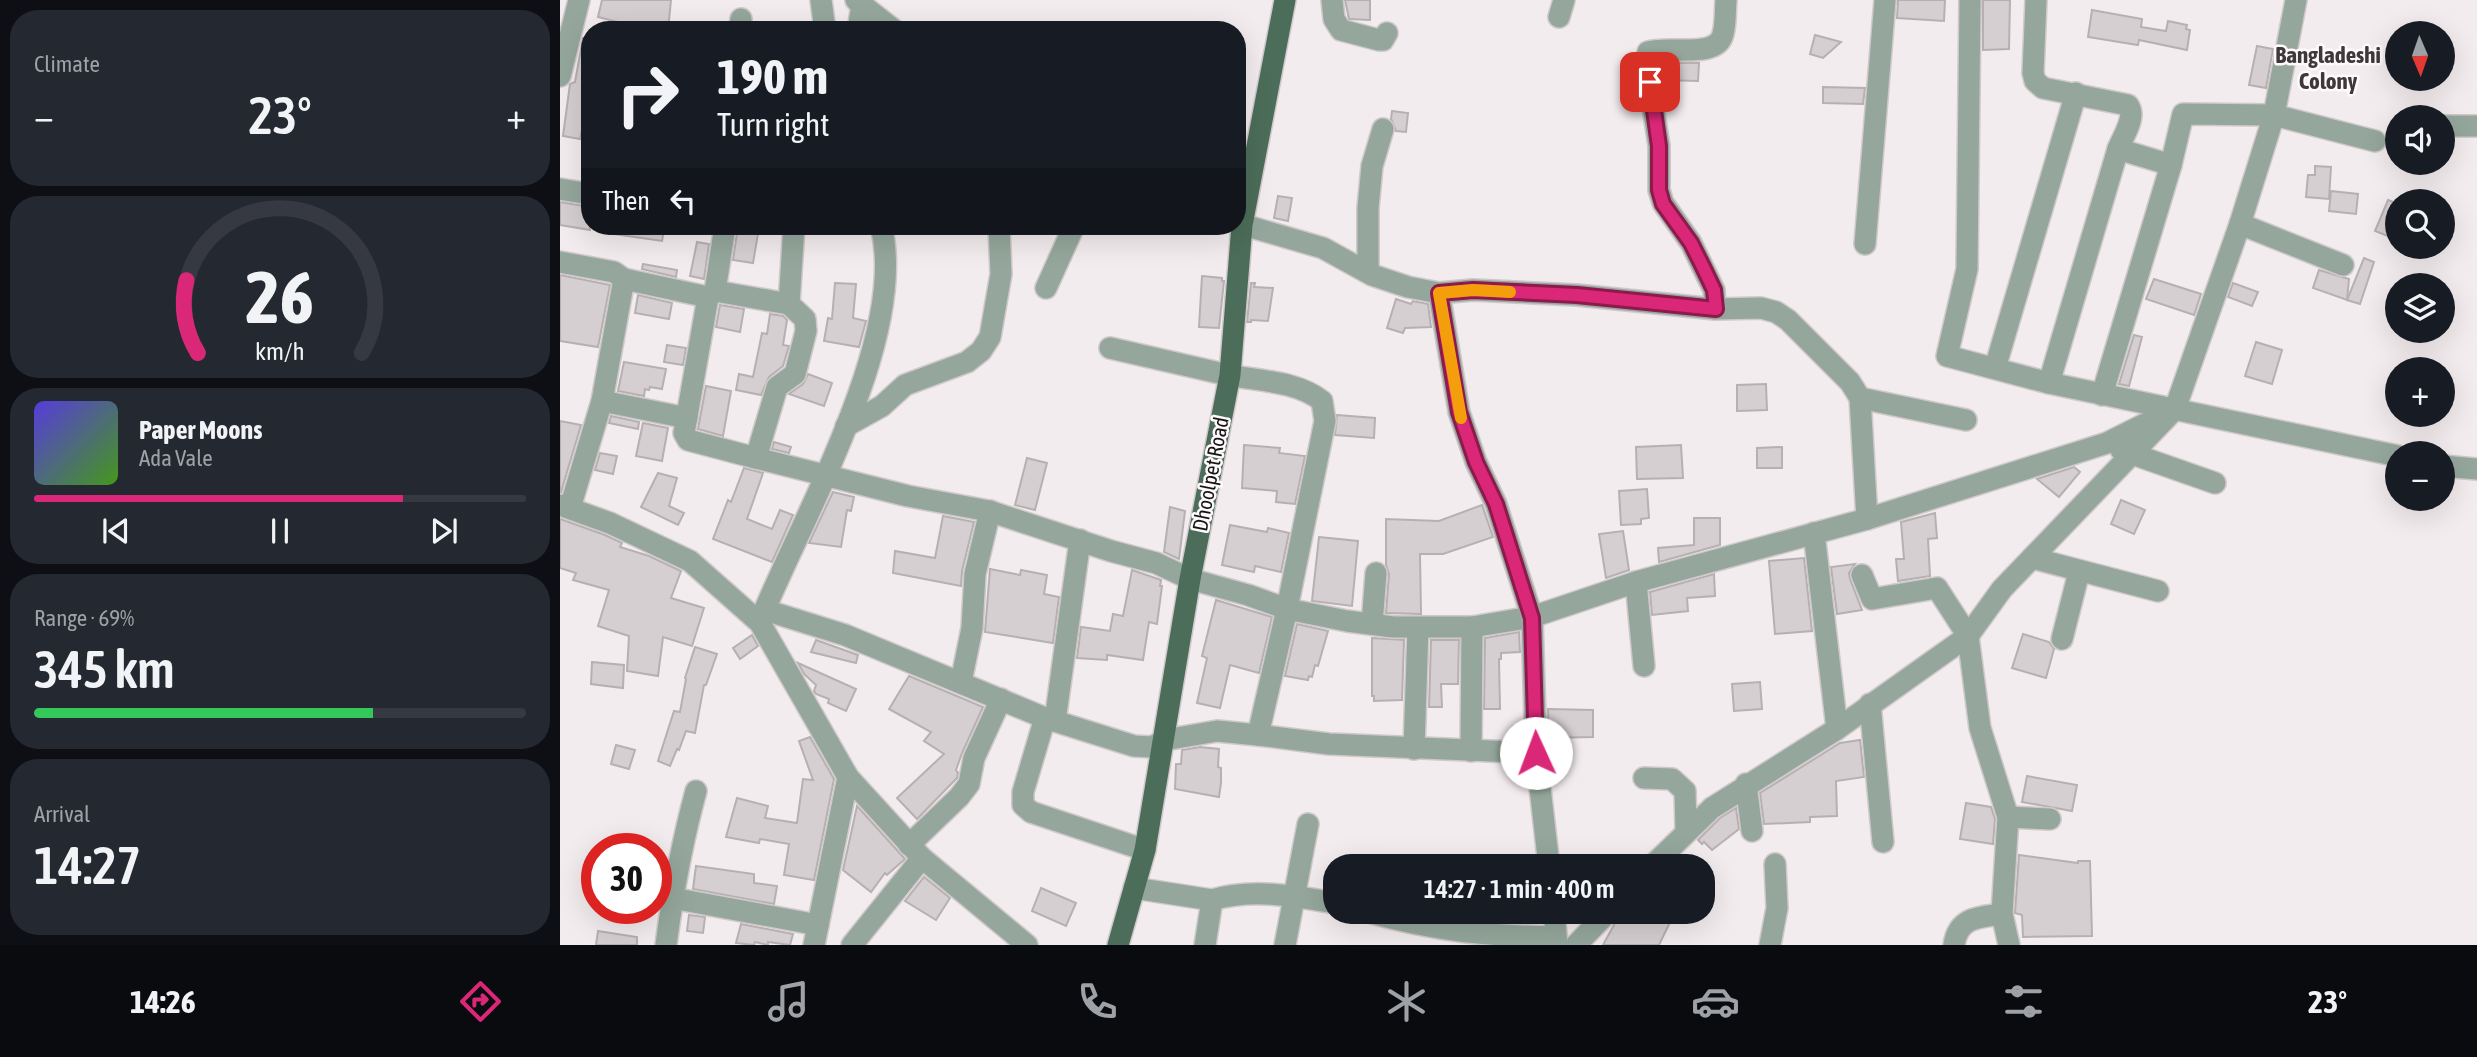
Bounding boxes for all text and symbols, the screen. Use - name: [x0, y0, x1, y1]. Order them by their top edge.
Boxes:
- north arrow: [2385, 21, 2455, 91]
- map controls: [2385, 21, 2455, 511]
- district label: Bangladeshi Colony: [2275, 42, 2381, 94]
- text: 190 m: [717, 48, 828, 104]
- icon: right: [602, 49, 693, 140]
- text: Climate: [34, 51, 100, 77]
- pin: [1620, 52, 1680, 112]
- icon: arrive: [1631, 63, 1669, 101]
- text: 23°: [248, 85, 312, 145]
- text: −: [34, 94, 54, 137]
- text: +: [506, 94, 526, 137]
- button: sound: [2385, 105, 2455, 175]
- text: Turn right: [717, 106, 830, 143]
- icon: left: [664, 182, 702, 220]
- text: Then: [602, 186, 650, 216]
- button: search: [2385, 189, 2455, 259]
- text: 26: [246, 255, 314, 338]
- button: layers: [2385, 273, 2455, 343]
- text: km/h: [255, 337, 305, 365]
- button: +: [2385, 357, 2455, 427]
- text: Paper Moons: [139, 415, 262, 445]
- street label: Dhoolpet Road: [1187, 415, 1233, 533]
- button: −: [2385, 441, 2455, 511]
- text: Ada Vale: [139, 445, 213, 471]
- icon: previous: [97, 512, 135, 550]
- icon: pause: [261, 512, 299, 550]
- icon: next: [425, 512, 463, 550]
- text: Range · 69%: [34, 605, 134, 631]
- text: 345 km: [34, 639, 175, 699]
- position arrow: [1499, 716, 1573, 790]
- text: Arrival: [34, 801, 90, 827]
- speed limit sign: 30: [581, 833, 672, 924]
- text: 14:27: [34, 835, 141, 895]
- text: 14:27 · 1 min · 400 m: [1424, 874, 1614, 904]
- icon: directions: [456, 977, 505, 1026]
- icon: music: [764, 977, 813, 1026]
- icon: phone: [1073, 977, 1122, 1026]
- icon: climate: [1382, 977, 1431, 1026]
- icon: car: [1691, 977, 1740, 1026]
- icon: filters: [1999, 977, 2048, 1026]
- text: 14:26: [130, 983, 196, 1020]
- text: 23°: [2308, 983, 2347, 1020]

